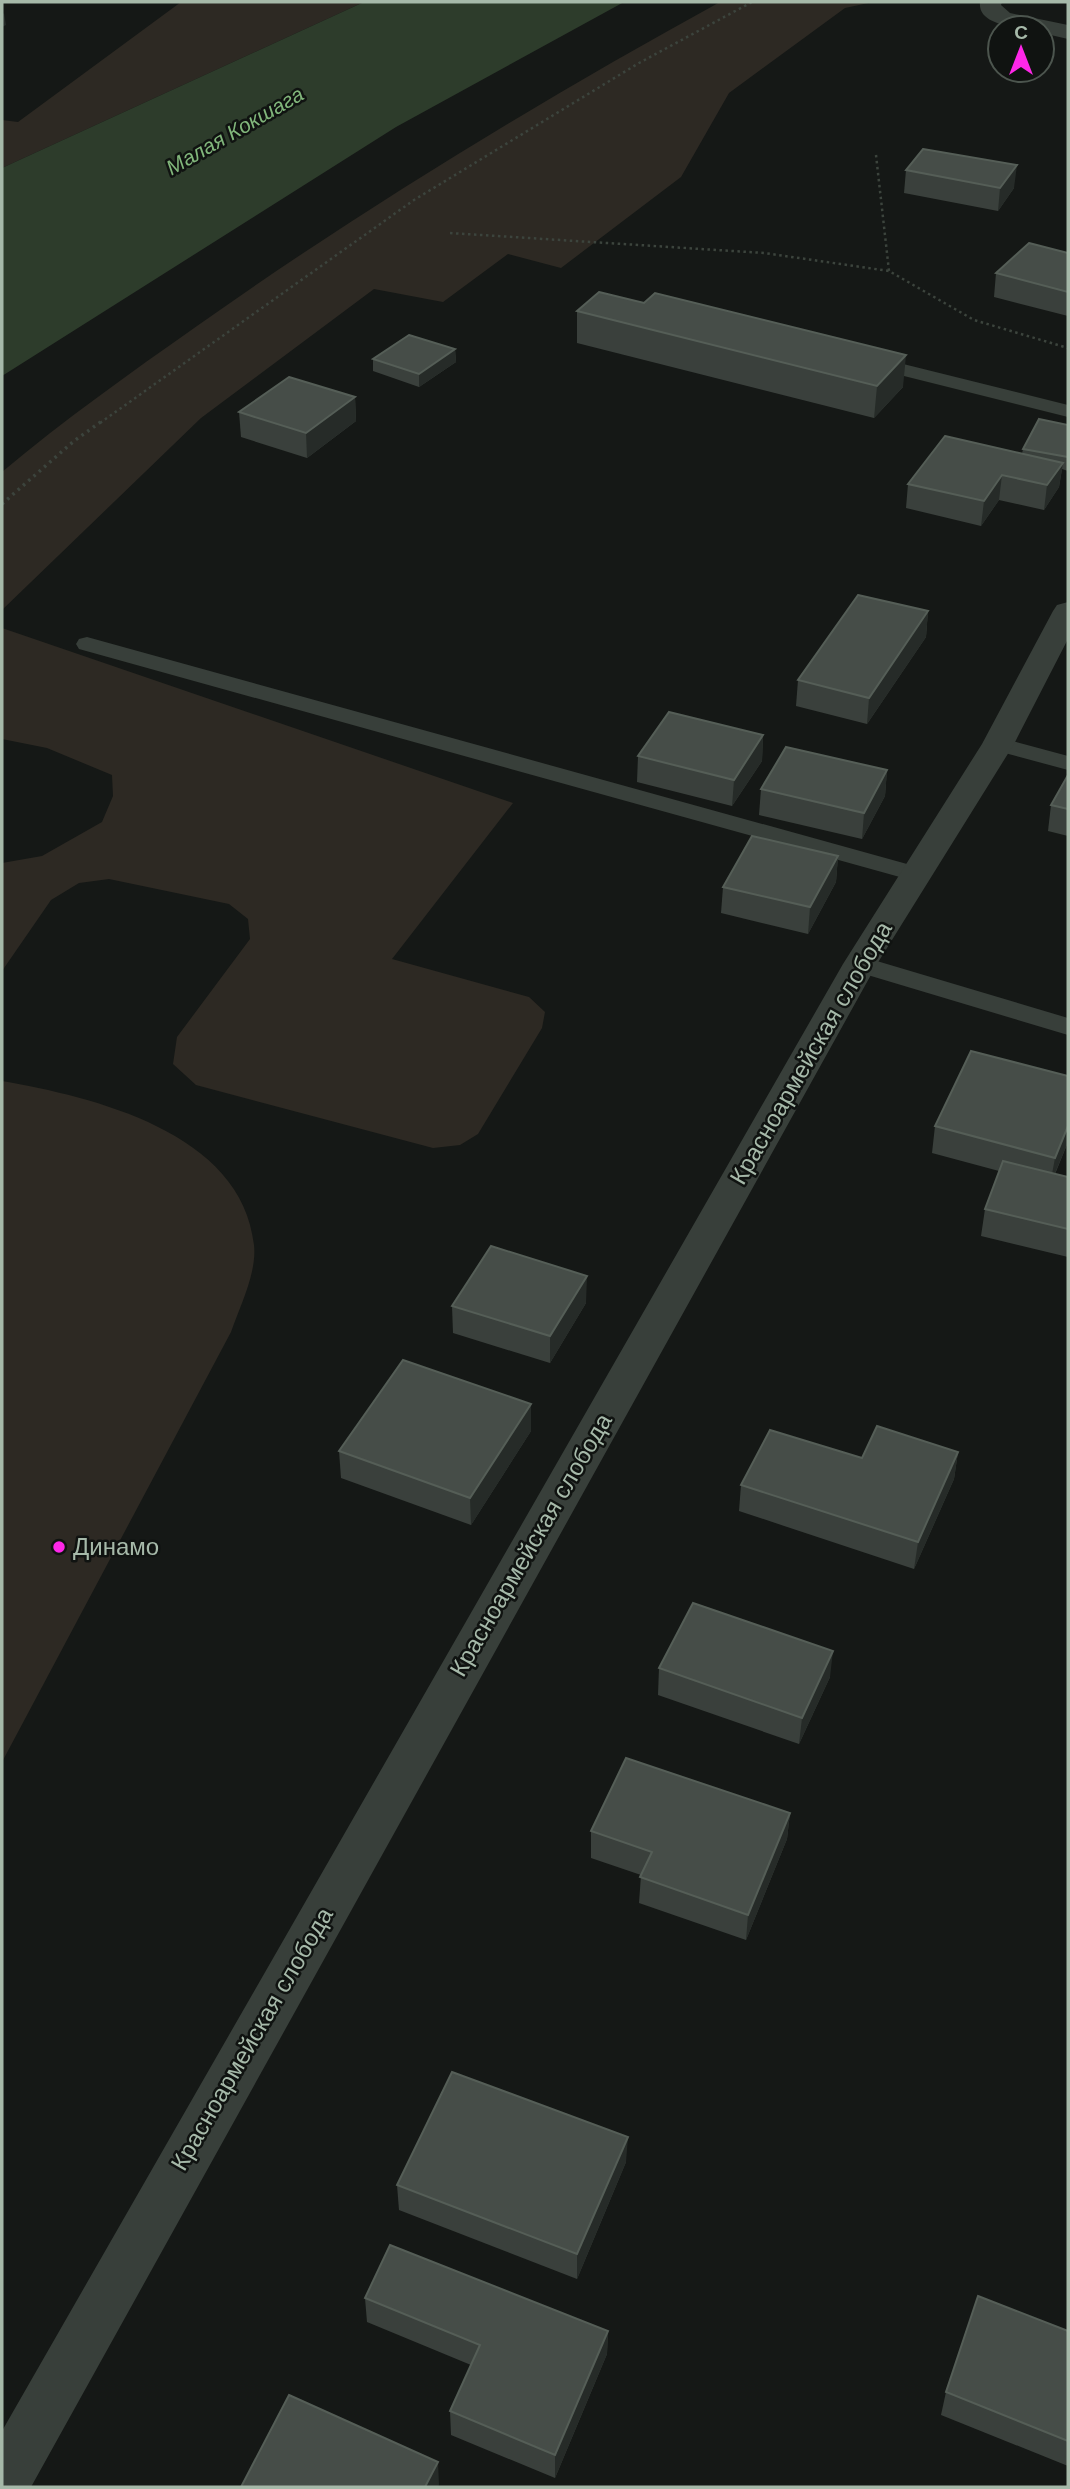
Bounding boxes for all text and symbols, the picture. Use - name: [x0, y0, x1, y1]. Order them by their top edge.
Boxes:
- north arrow: [986, 14, 1056, 84]
- text: С: [1014, 22, 1028, 43]
- water label: Малая Кокшага: [162, 82, 307, 179]
- street label: Красноармейская слобода: [724, 916, 897, 1189]
- street label: Красноармейская слобода: [444, 1408, 617, 1681]
- place label: Динамо: [73, 1533, 159, 1560]
- marker: Динамо: [51, 1539, 67, 1555]
- street label: Красноармейская слобода: [165, 1902, 338, 2175]

